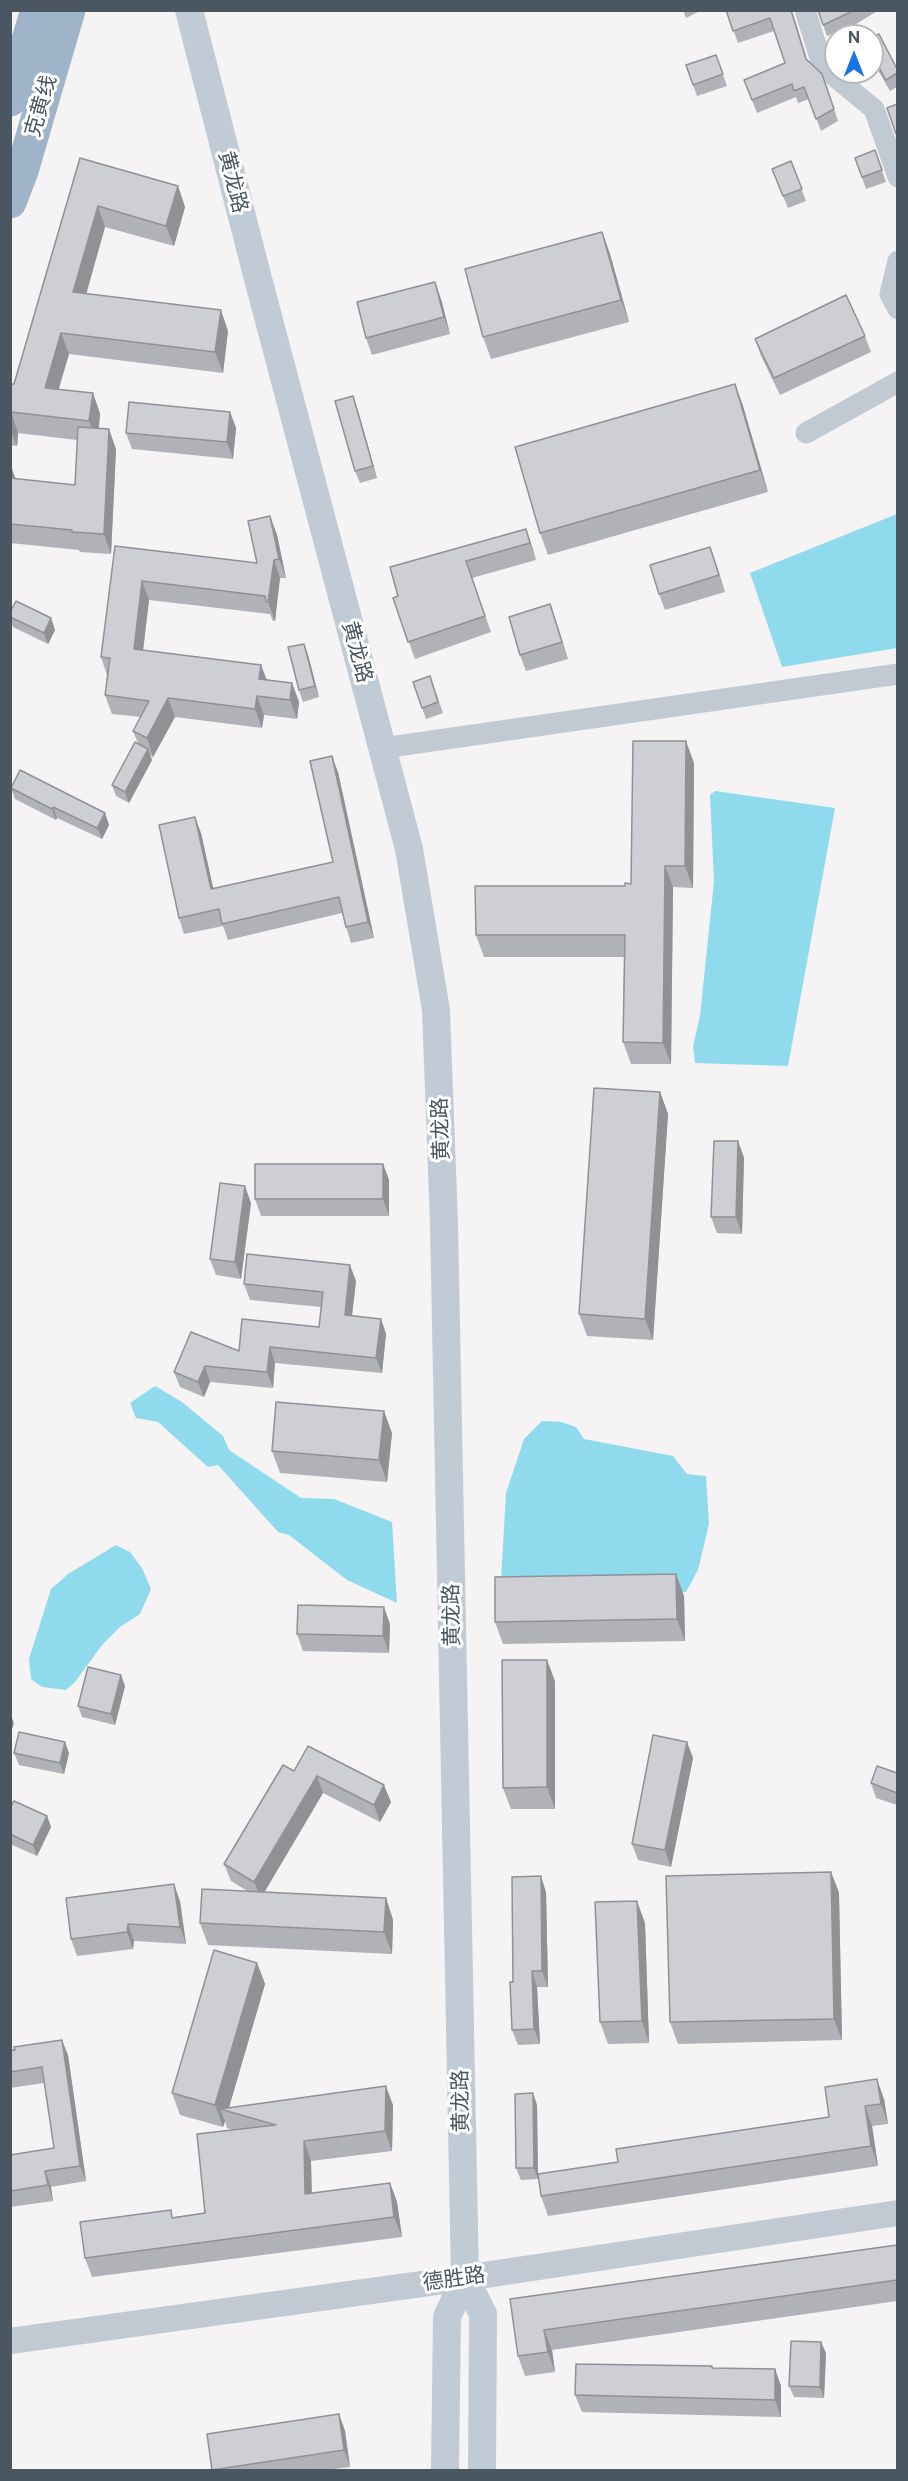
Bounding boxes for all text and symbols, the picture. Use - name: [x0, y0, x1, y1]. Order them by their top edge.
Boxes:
- north arrow: [824, 24, 884, 84]
- text: N: [848, 28, 860, 47]
- street label: 克黄线: [20, 72, 62, 140]
- street label: 黄龙路: [213, 148, 253, 216]
- street label: 黄龙路: [337, 618, 377, 686]
- street label: 黄龙路: [427, 1097, 455, 1161]
- street label: 黄龙路: [439, 1583, 465, 1647]
- street label: 黄龙路: [448, 2069, 474, 2133]
- street label: 德胜路: [421, 2262, 487, 2296]

